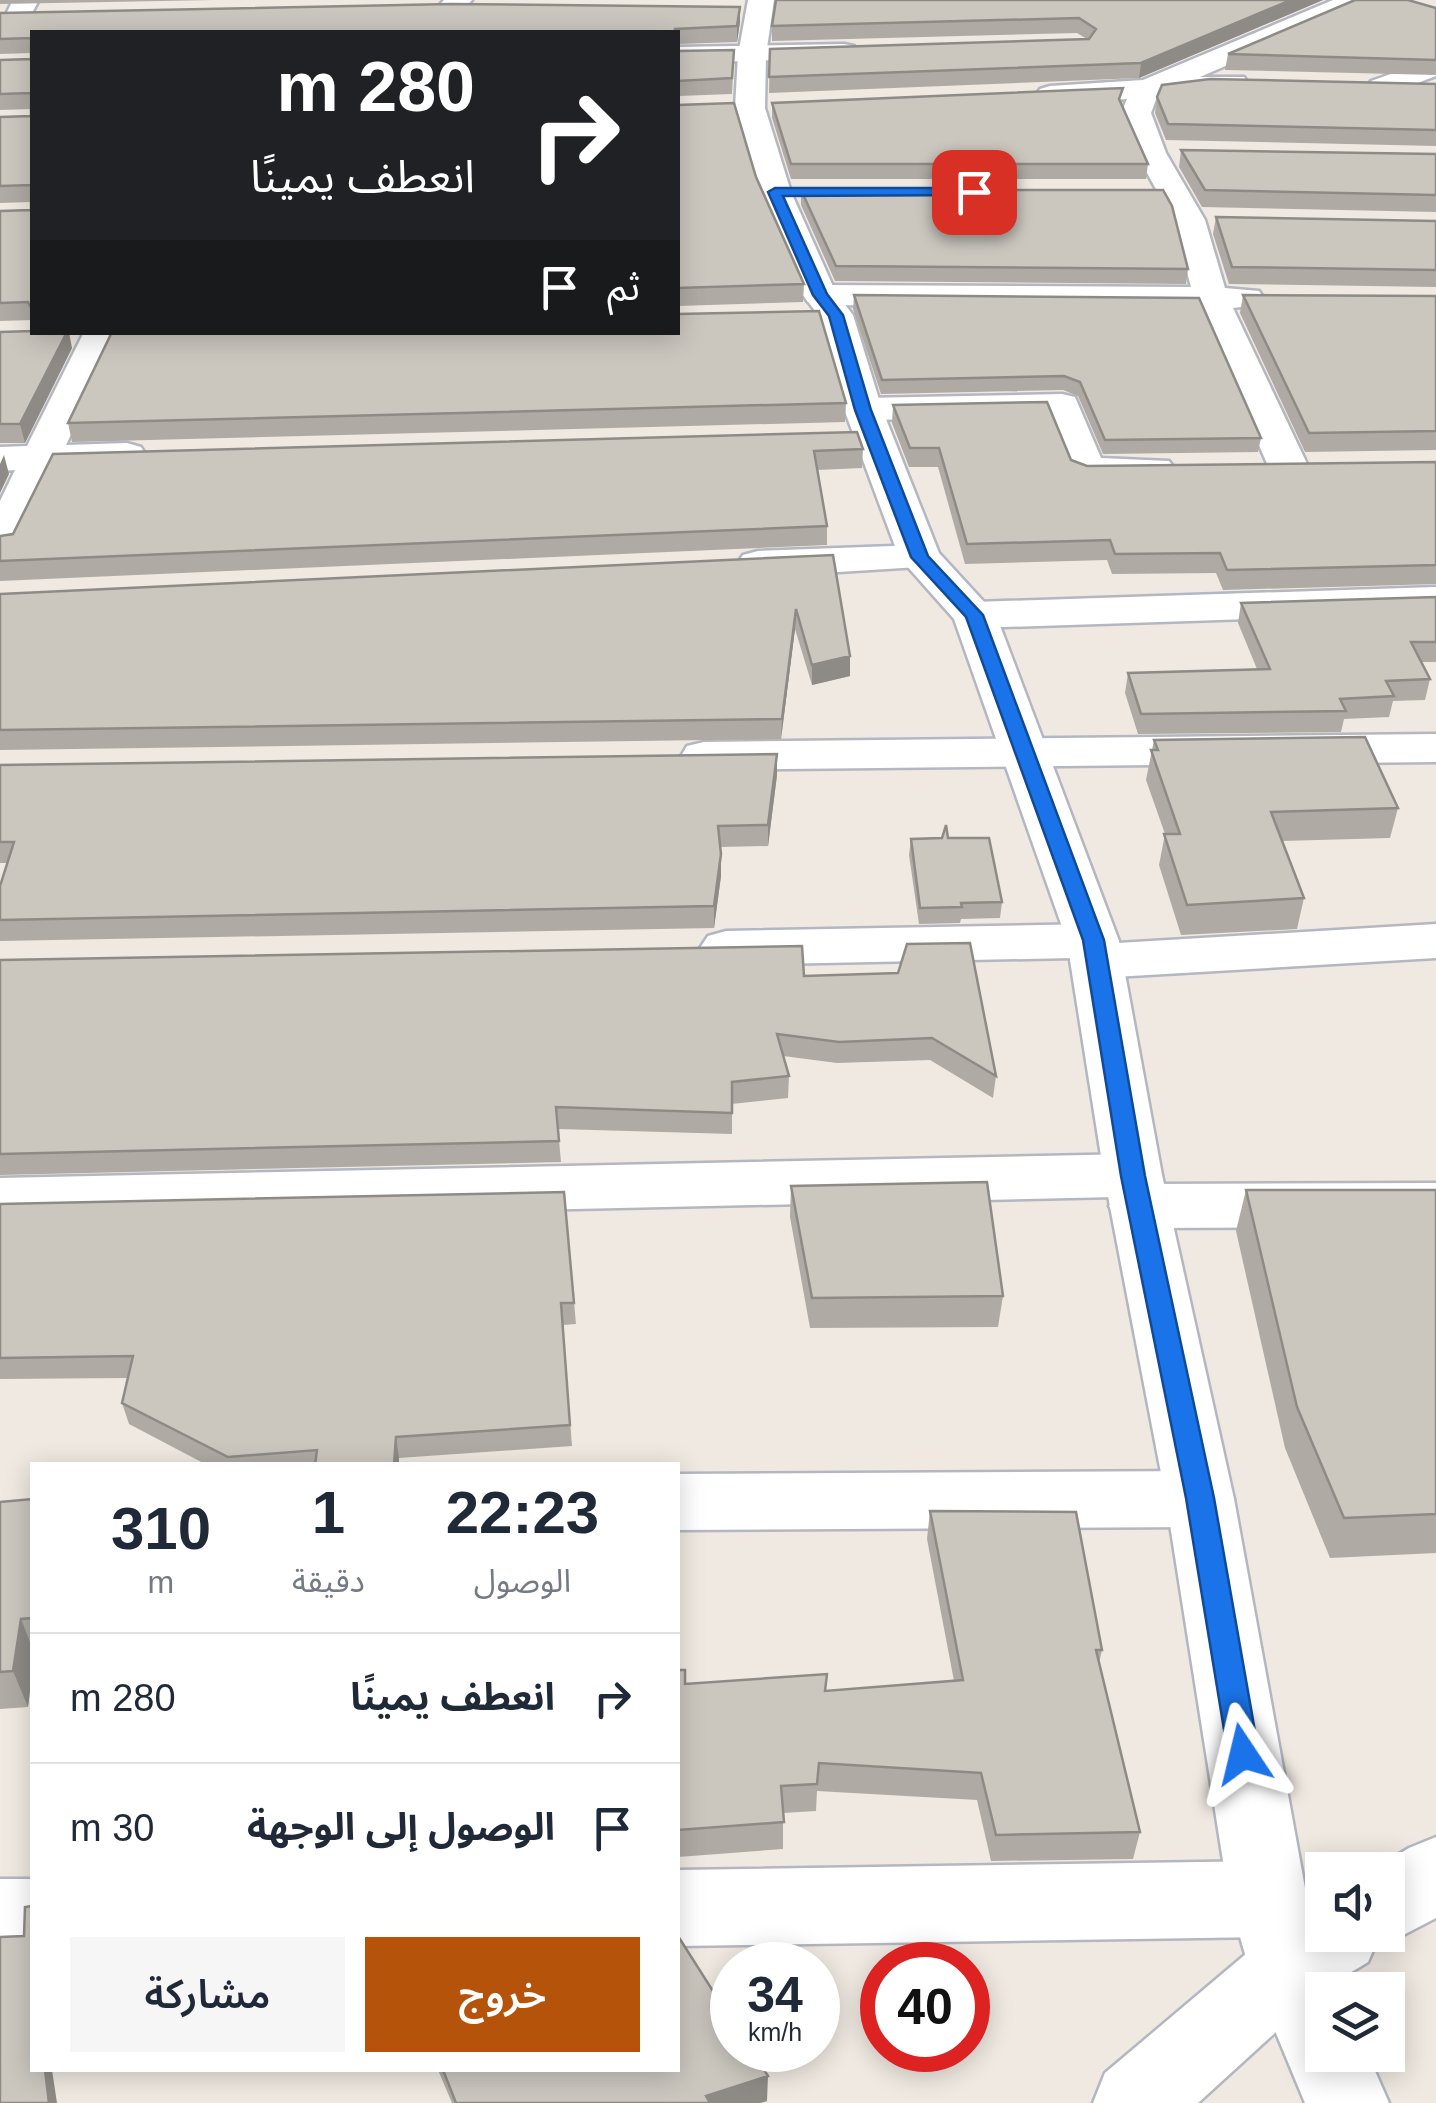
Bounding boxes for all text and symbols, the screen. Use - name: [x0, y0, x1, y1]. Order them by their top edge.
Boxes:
- text: 280 m: [277, 48, 475, 126]
- icon: right: [510, 70, 640, 200]
- pin: [932, 150, 1017, 235]
- text: انعطف يمينًا: [250, 151, 475, 202]
- icon: arrive: [947, 165, 1002, 220]
- icon: arrive: [532, 260, 587, 315]
- text: ثم: [607, 266, 640, 308]
- text: 1: [312, 1479, 345, 1546]
- text: 22:23: [446, 1479, 599, 1546]
- text: 310: [111, 1495, 211, 1562]
- text: دقيقة: [292, 1563, 365, 1599]
- text: الوصول: [474, 1563, 571, 1599]
- text: m: [148, 1564, 174, 1600]
- icon: right: [585, 1671, 640, 1726]
- text: انعطف يمينًا: [350, 1676, 555, 1718]
- text: 280 m: [70, 1677, 176, 1719]
- position arrow: [1191, 1702, 1295, 1806]
- icon: arrive: [585, 1801, 640, 1856]
- text: الوصول إلى الوجهة: [247, 1806, 555, 1848]
- text: 30 m: [70, 1807, 155, 1849]
- map controls: [1305, 1852, 1405, 2072]
- button: sound: [1305, 1852, 1405, 1952]
- button: مشاركة: [70, 1937, 345, 2052]
- button: خروج: [365, 1937, 640, 2052]
- speed limit sign: 40: [860, 1942, 990, 2072]
- text: 34: [747, 1967, 803, 2023]
- button: layers: [1305, 1972, 1405, 2072]
- text: km/h: [748, 2018, 802, 2046]

